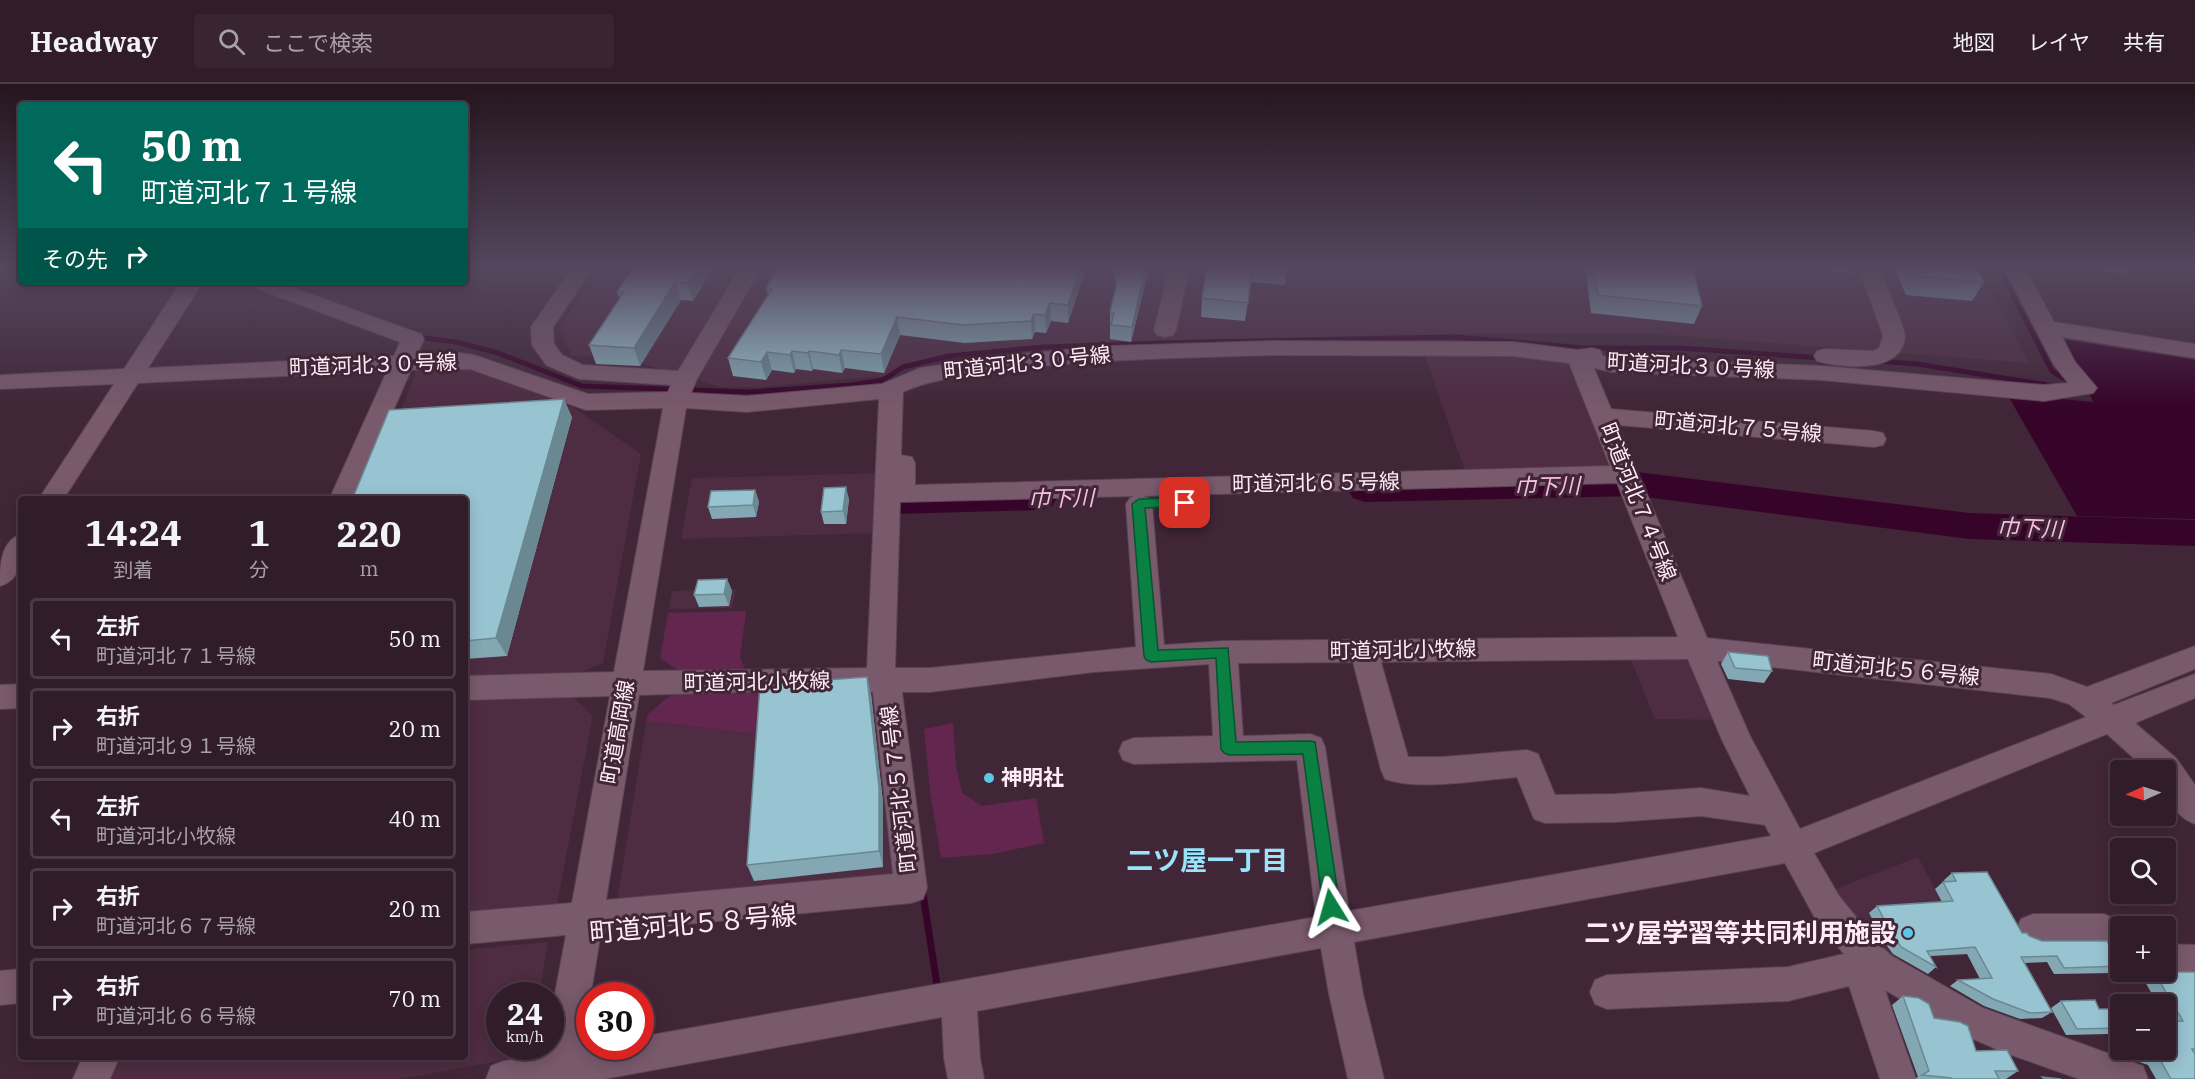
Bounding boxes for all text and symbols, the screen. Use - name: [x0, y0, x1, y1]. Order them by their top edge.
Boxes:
- search box: [194, 14, 614, 68]
- text: Headway: [30, 23, 158, 60]
- icon: search: [215, 25, 248, 58]
- text: ここで検索: [263, 28, 373, 57]
- text: 地図: [1953, 28, 1995, 56]
- text: レイヤ: [2028, 28, 2090, 56]
- text: 共有: [2123, 28, 2165, 56]
- text: 50 m: [141, 118, 242, 173]
- icon: left: [42, 126, 120, 204]
- text: 町道河北７１号線: [141, 174, 357, 209]
- icon: right: [120, 240, 153, 273]
- text: その先: [42, 244, 108, 273]
- street label: 町道河北３０号線: [942, 339, 1112, 385]
- street label: 町道河北３０号線: [289, 347, 457, 381]
- street label: 町道河北３０号線: [1606, 347, 1776, 383]
- street label: 町道河北７５号線: [1653, 405, 1823, 447]
- street label: 町道河北７４号線: [1594, 418, 1683, 585]
- street label: 町道河北６５号線: [1232, 467, 1400, 497]
- water label: 巾下川: [1514, 470, 1582, 501]
- pin: [1159, 477, 1210, 528]
- water label: 巾下川: [1028, 482, 1096, 513]
- icon: arrive: [1168, 486, 1201, 519]
- text: 14:24: [85, 509, 182, 556]
- text: 1: [248, 509, 270, 556]
- text: 220: [337, 510, 401, 557]
- water label: 巾下川: [1997, 512, 2065, 543]
- text: m: [359, 555, 379, 582]
- text: 到着: [113, 556, 153, 583]
- text: 分: [249, 556, 269, 583]
- text: 左折: [96, 611, 140, 640]
- icon: left: [45, 622, 78, 655]
- text: 50 m: [389, 624, 441, 653]
- street label: 町道河北小牧線: [1329, 634, 1477, 664]
- text: 町道河北７１号線: [96, 642, 256, 669]
- street label: 町道河北５６号線: [1811, 645, 1981, 691]
- street label: 町道河北小牧線: [683, 666, 831, 696]
- street label: 町道高岡線: [594, 678, 640, 786]
- text: 右折: [96, 701, 140, 730]
- street label: 町道河北５７号線: [874, 704, 922, 874]
- icon: right: [45, 712, 78, 745]
- text: 20 m: [389, 714, 441, 743]
- text: 町道河北９１号線: [96, 732, 256, 759]
- north arrow: [2110, 760, 2176, 826]
- map controls: [2110, 760, 2176, 1060]
- place label: 神明社: [1001, 763, 1064, 791]
- marker: 神明社: [982, 771, 996, 785]
- text: 左折: [96, 791, 140, 820]
- icon: left: [45, 802, 78, 835]
- text: 40 m: [389, 804, 441, 833]
- text: 町道河北小牧線: [96, 822, 236, 849]
- button: search: [2110, 838, 2176, 904]
- district label: 二ツ屋一丁目: [1126, 842, 1288, 877]
- position arrow: [1299, 875, 1363, 939]
- text: 右折: [96, 881, 140, 910]
- icon: right: [45, 892, 78, 925]
- text: 20 m: [389, 894, 441, 923]
- street label: 町道河北５８号線: [588, 897, 798, 949]
- text: 町道河北６７号線: [96, 912, 256, 939]
- place label: 二ツ屋学習等共同利用施設: [1584, 915, 1896, 949]
- button: +: [2110, 916, 2176, 982]
- marker: 二ツ屋学習等共同利用施設: [1901, 926, 1915, 940]
- text: 右折: [96, 971, 140, 1000]
- icon: right: [45, 982, 78, 1015]
- speed limit sign: 30: [576, 982, 654, 1060]
- text: 70 m: [389, 984, 441, 1013]
- text: 24: [507, 994, 543, 1033]
- button: −: [2110, 994, 2176, 1060]
- text: 町道河北６６号線: [96, 1002, 256, 1029]
- text: km/h: [506, 1027, 544, 1046]

